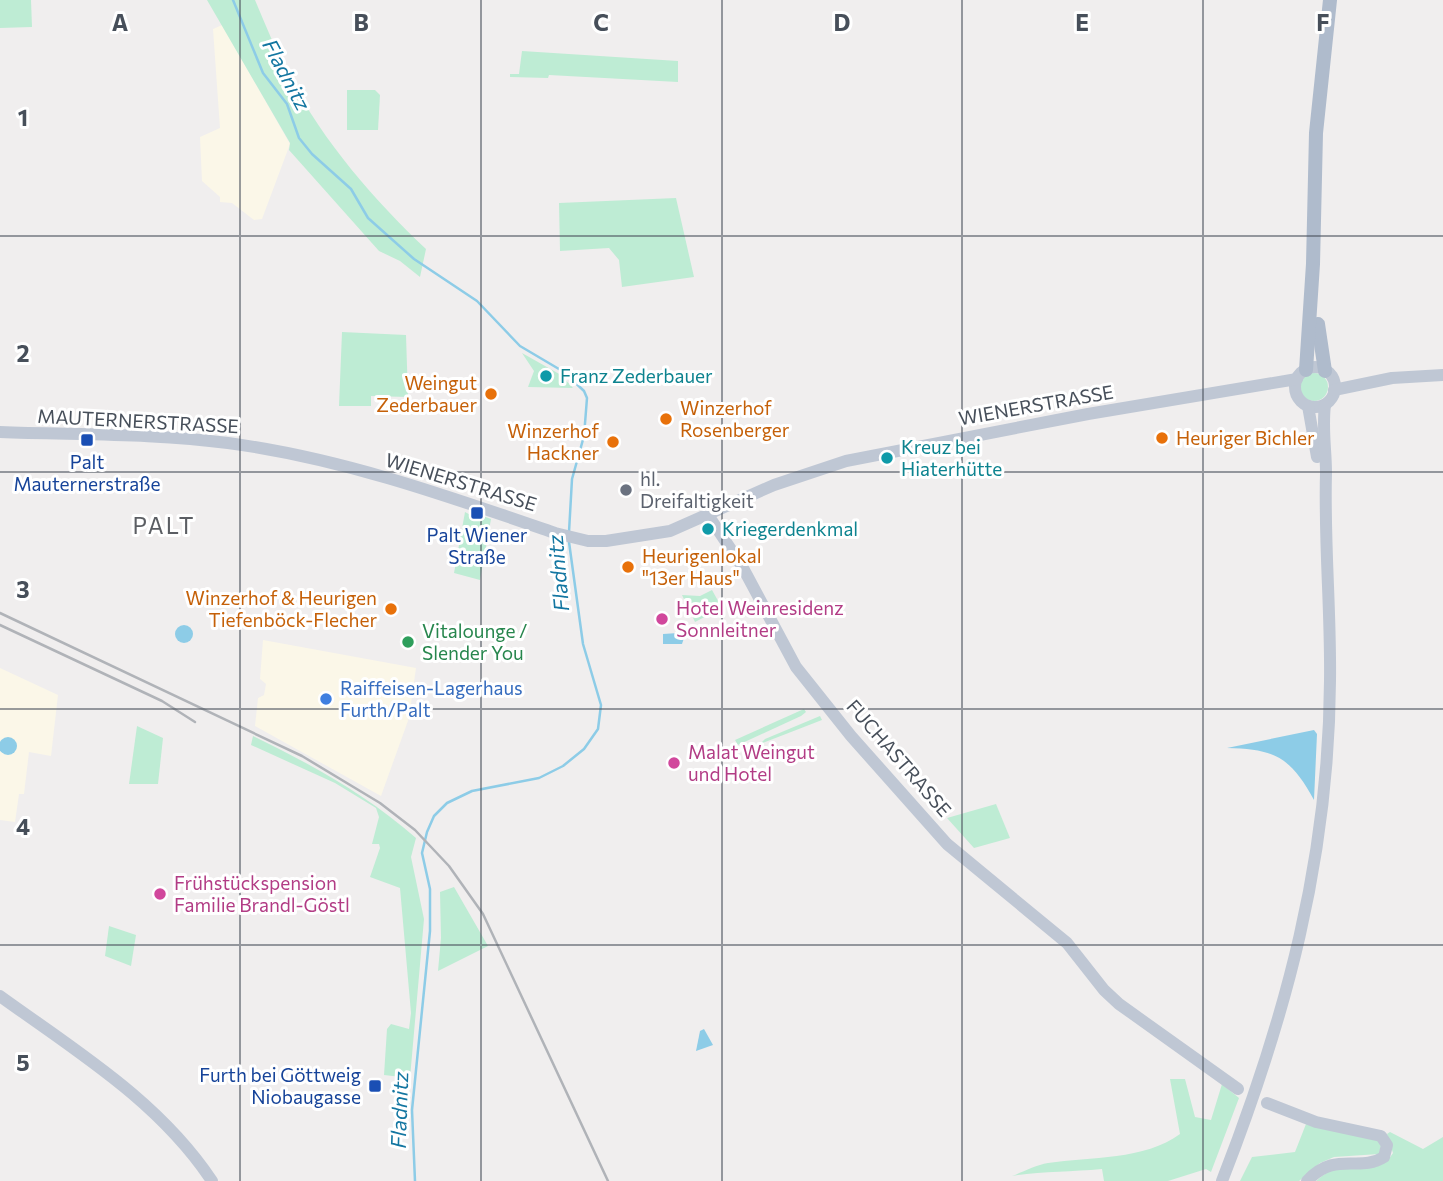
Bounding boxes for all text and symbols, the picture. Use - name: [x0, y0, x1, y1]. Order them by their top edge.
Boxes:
- text: A: [112, 8, 129, 36]
- text: B: [353, 8, 369, 36]
- text: C: [593, 8, 609, 36]
- text: D: [834, 8, 851, 36]
- text: E: [1075, 8, 1089, 36]
- text: F: [1316, 8, 1330, 36]
- water label: Fladnitz: [258, 34, 317, 115]
- text: 1: [18, 103, 28, 131]
- text: 2: [16, 339, 30, 367]
- place label: Franz Zederbauer: [560, 364, 713, 387]
- marker: Franz Zederbauer: [538, 368, 554, 384]
- place label: Weingut Zederbauer: [376, 371, 477, 416]
- street label: WIENERSTRASSE: [957, 380, 1115, 429]
- marker: Weingut Zederbauer: [483, 386, 499, 402]
- place label: Winzerhof Rosenberger: [680, 396, 790, 441]
- street label: MAUTERNERSTRASSE: [37, 404, 239, 437]
- marker: Winzerhof Rosenberger: [658, 411, 674, 427]
- place label: Winzerhof Hackner: [507, 419, 599, 464]
- place label: Heuriger Bichler: [1176, 426, 1315, 449]
- marker: Heuriger Bichler: [1154, 430, 1170, 446]
- marker: Palt Mauternerstraße: [79, 432, 95, 448]
- marker: Winzerhof Hackner: [605, 434, 621, 450]
- place label: Kreuz bei Hiaterhütte: [901, 435, 1002, 480]
- street label: WIENERSTRASSE: [383, 448, 539, 515]
- place label: Palt Mauternerstraße: [13, 450, 161, 495]
- marker: Kreuz bei Hiaterhütte: [879, 450, 895, 466]
- place label: hl. Dreifaltigkeit: [640, 467, 754, 512]
- marker: hl. Dreifaltigkeit: [618, 482, 634, 498]
- marker: Palt Wiener Straße: [469, 505, 485, 521]
- district label: PALT: [133, 511, 195, 539]
- place label: Kriegerdenkmal: [722, 517, 858, 540]
- marker: Kriegerdenkmal: [700, 521, 716, 537]
- place label: Palt Wiener Straße: [427, 523, 528, 568]
- water label: Fladnitz: [542, 533, 573, 613]
- place label: Heurigenlokal "13er Haus": [642, 544, 762, 589]
- marker: Heurigenlokal "13er Haus": [620, 559, 636, 575]
- text: 3: [16, 575, 30, 603]
- place label: Winzerhof & Heurigen Tiefenböck-Flecher: [186, 586, 377, 631]
- place label: Hotel Weinresidenz Sonnleitner: [676, 596, 844, 641]
- marker: Winzerhof & Heurigen Tiefenböck-Flecher: [383, 601, 399, 617]
- marker: Hotel Weinresidenz Sonnleitner: [654, 611, 670, 627]
- place label: Vitalounge / Slender You: [422, 619, 528, 664]
- marker: Vitalounge / Slender You: [400, 634, 416, 650]
- place label: Raiffeisen-Lagerhaus Furth/Palt: [340, 676, 523, 721]
- marker: Raiffeisen-Lagerhaus Furth/Palt: [318, 691, 334, 707]
- street label: FUCHASTRASSE: [842, 694, 956, 821]
- place label: Malat Weingut und Hotel: [688, 740, 815, 785]
- marker: Malat Weingut und Hotel: [666, 755, 682, 771]
- text: 4: [16, 812, 30, 840]
- place label: Frühstückspension Familie Brandl-Göstl: [174, 871, 350, 916]
- marker: Frühstückspension Familie Brandl-Göstl: [152, 886, 168, 902]
- text: 5: [16, 1048, 30, 1076]
- place label: Furth bei Göttweig Niobaugasse: [199, 1063, 361, 1108]
- water label: Fladnitz: [385, 1070, 412, 1149]
- marker: Furth bei Göttweig Niobaugasse: [367, 1078, 383, 1094]

